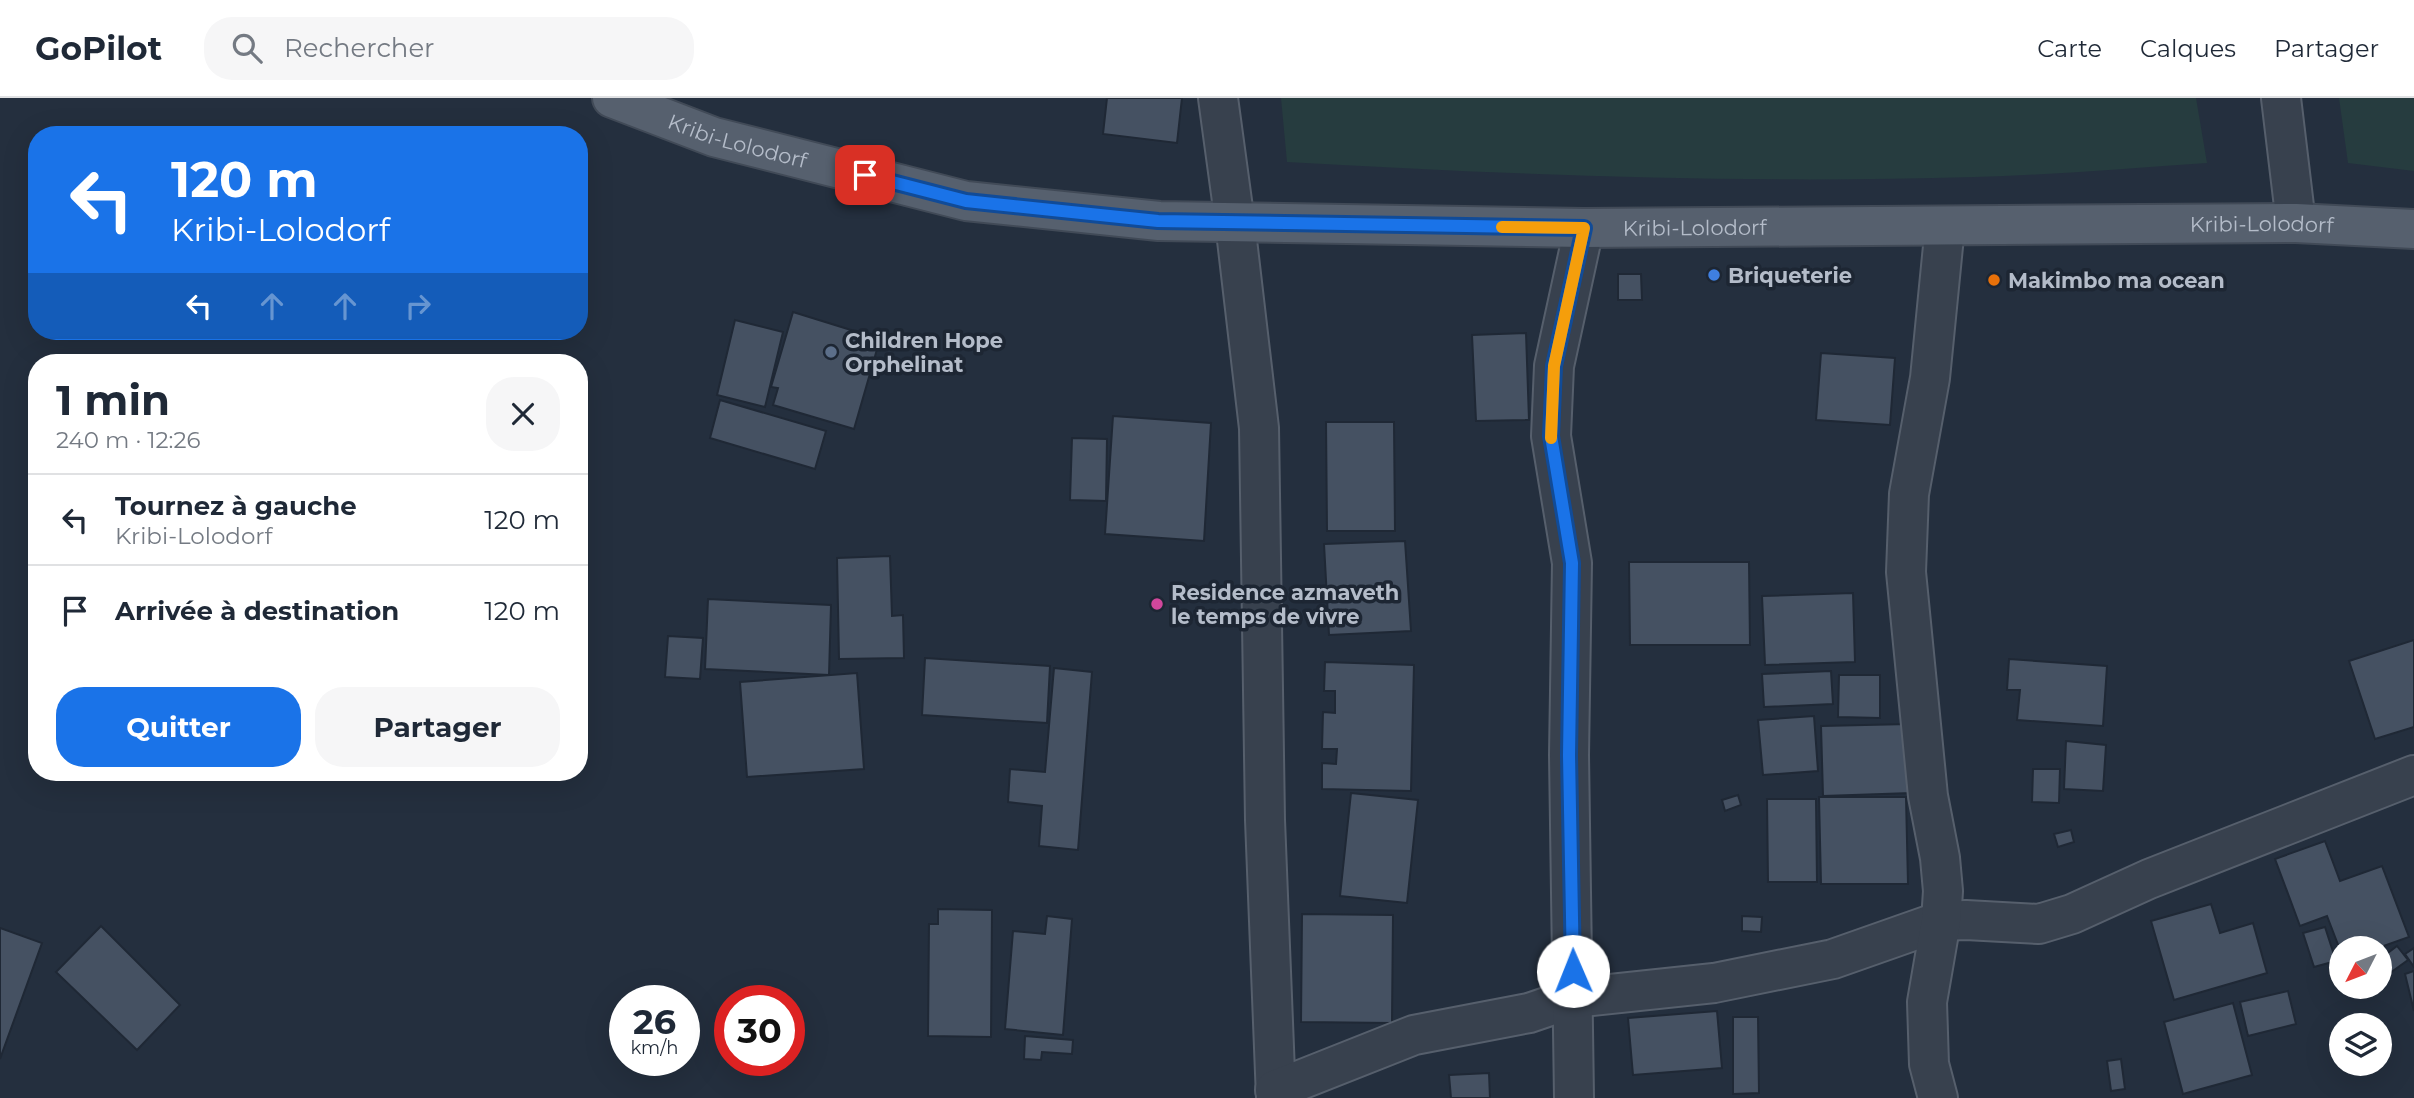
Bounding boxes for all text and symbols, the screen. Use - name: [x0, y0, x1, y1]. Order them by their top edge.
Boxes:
- search box: [204, 17, 694, 80]
- text: GoPilot: [35, 28, 162, 68]
- icon: search: [228, 29, 266, 67]
- text: Rechercher: [284, 32, 435, 64]
- text: Carte: [2037, 34, 2102, 63]
- text: Calques: [2140, 34, 2236, 63]
- text: Partager: [2274, 34, 2379, 63]
- street label: Kribi-Lolodorf: [665, 108, 811, 173]
- pin: [835, 145, 895, 205]
- text: 120 m: [171, 150, 318, 209]
- icon: left: [56, 154, 147, 245]
- icon: arrive: [846, 156, 884, 194]
- text: Kribi-Lolodorf: [171, 210, 390, 249]
- street label: Kribi-Lolodorf: [2190, 210, 2335, 237]
- street label: Kribi-Lolodorf: [1623, 214, 1768, 240]
- place label: Briqueterie: [1728, 263, 1852, 288]
- marker: Briqueterie: [1706, 267, 1722, 283]
- place label: Makimbo ma ocean: [2008, 268, 2225, 293]
- marker: Makimbo ma ocean: [1986, 272, 2002, 288]
- icon: left: [180, 287, 218, 325]
- icon: ahead: [253, 287, 291, 325]
- icon: ahead: [326, 287, 364, 325]
- icon: right: [399, 287, 437, 325]
- place label: Children Hope Orphelinat: [845, 328, 1003, 377]
- marker: Children Hope Orphelinat: [823, 344, 839, 360]
- text: 1 min: [56, 374, 170, 426]
- button: close: [486, 377, 560, 451]
- text: 240 m · 12:26: [56, 426, 201, 454]
- text: Tournez à gauche: [115, 490, 357, 522]
- icon: left: [56, 501, 94, 539]
- text: 120 m: [484, 504, 560, 536]
- text: Kribi-Lolodorf: [115, 522, 272, 550]
- place label: Residence azmaveth le temps de vivre: [1171, 580, 1399, 629]
- icon: arrive: [56, 592, 94, 630]
- text: Arrivée à destination: [115, 595, 399, 627]
- text: 120 m: [484, 595, 560, 627]
- marker: Residence azmaveth le temps de vivre: [1149, 596, 1165, 612]
- button: Quitter: [56, 687, 301, 767]
- button: Partager: [315, 687, 560, 767]
- position arrow: [1536, 934, 1610, 1008]
- north arrow: [2329, 936, 2392, 999]
- map controls: [2329, 936, 2392, 1076]
- speed limit sign: 30: [714, 985, 805, 1076]
- text: 26: [633, 1000, 676, 1043]
- button: layers: [2329, 1013, 2392, 1076]
- text: km/h: [630, 1037, 679, 1059]

